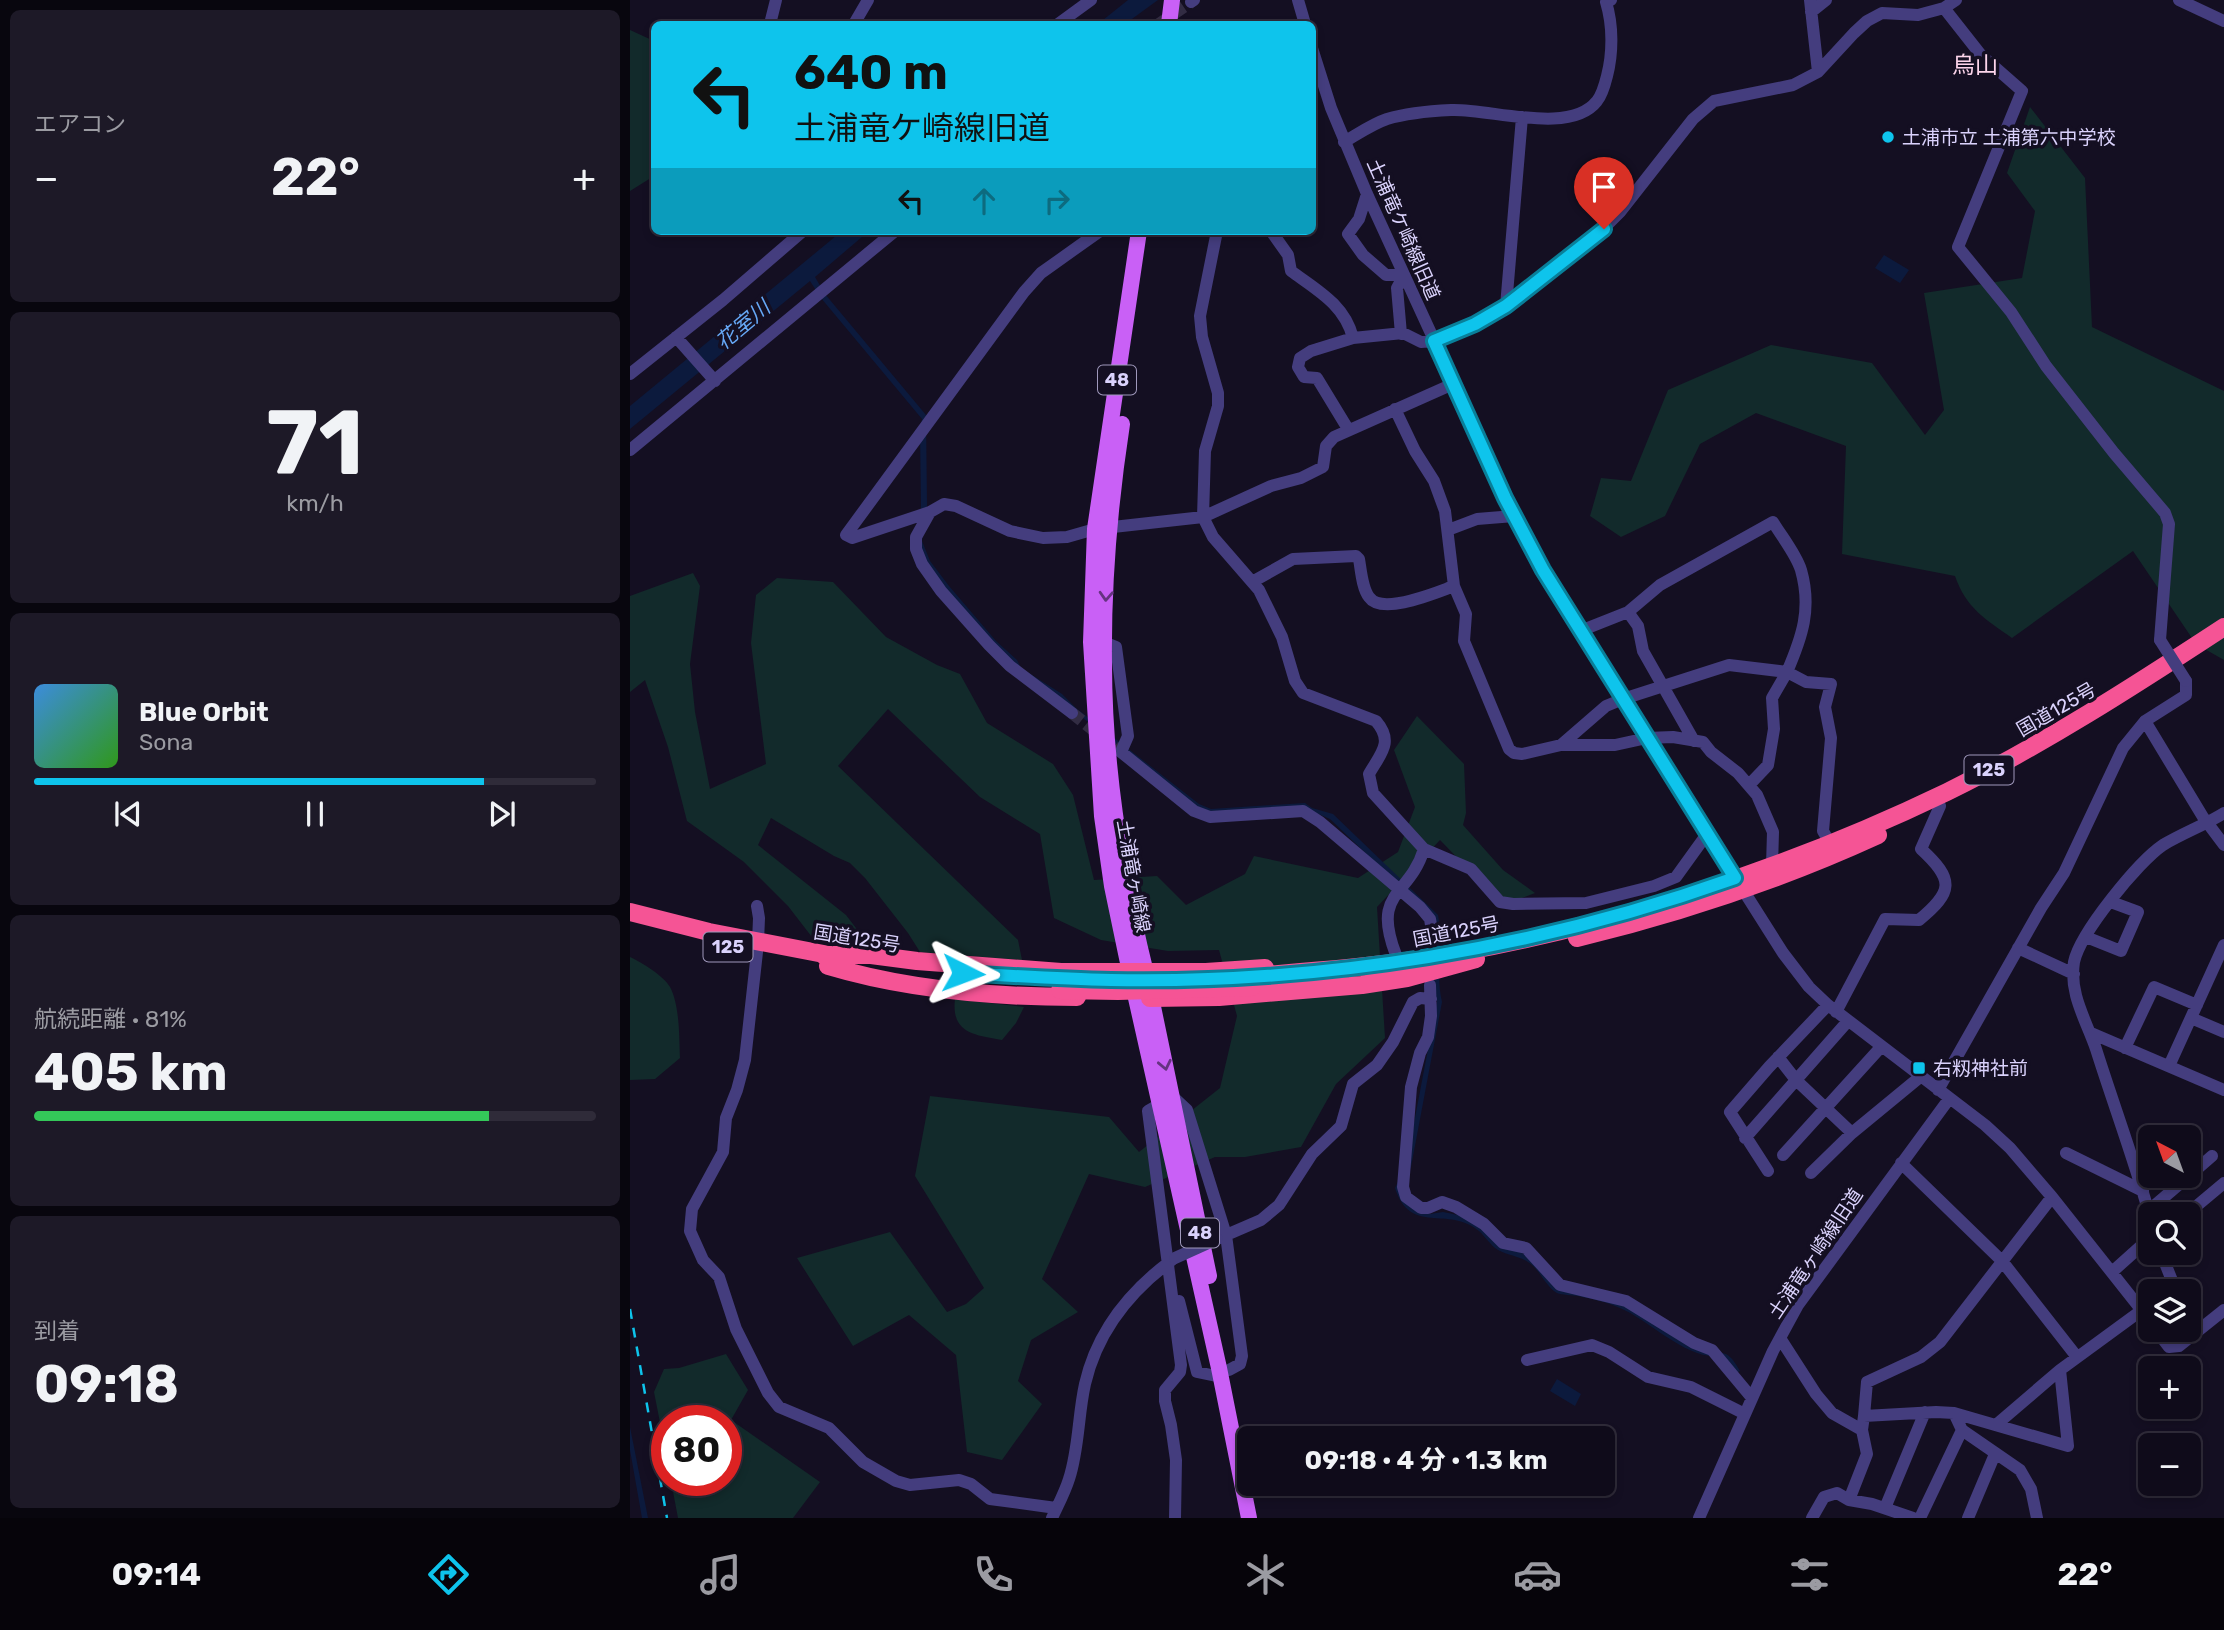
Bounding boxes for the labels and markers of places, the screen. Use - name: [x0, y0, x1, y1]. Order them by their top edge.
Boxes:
- place label: 土浦市立 土浦第六中学校: [1902, 126, 2116, 149]
- marker: 土浦市立 土浦第六中学校: [1880, 129, 1896, 145]
- pin: [1574, 157, 1634, 229]
- place label: 右籾神社前: [1933, 1057, 2028, 1080]
- marker: 右籾神社前: [1911, 1060, 1927, 1076]

